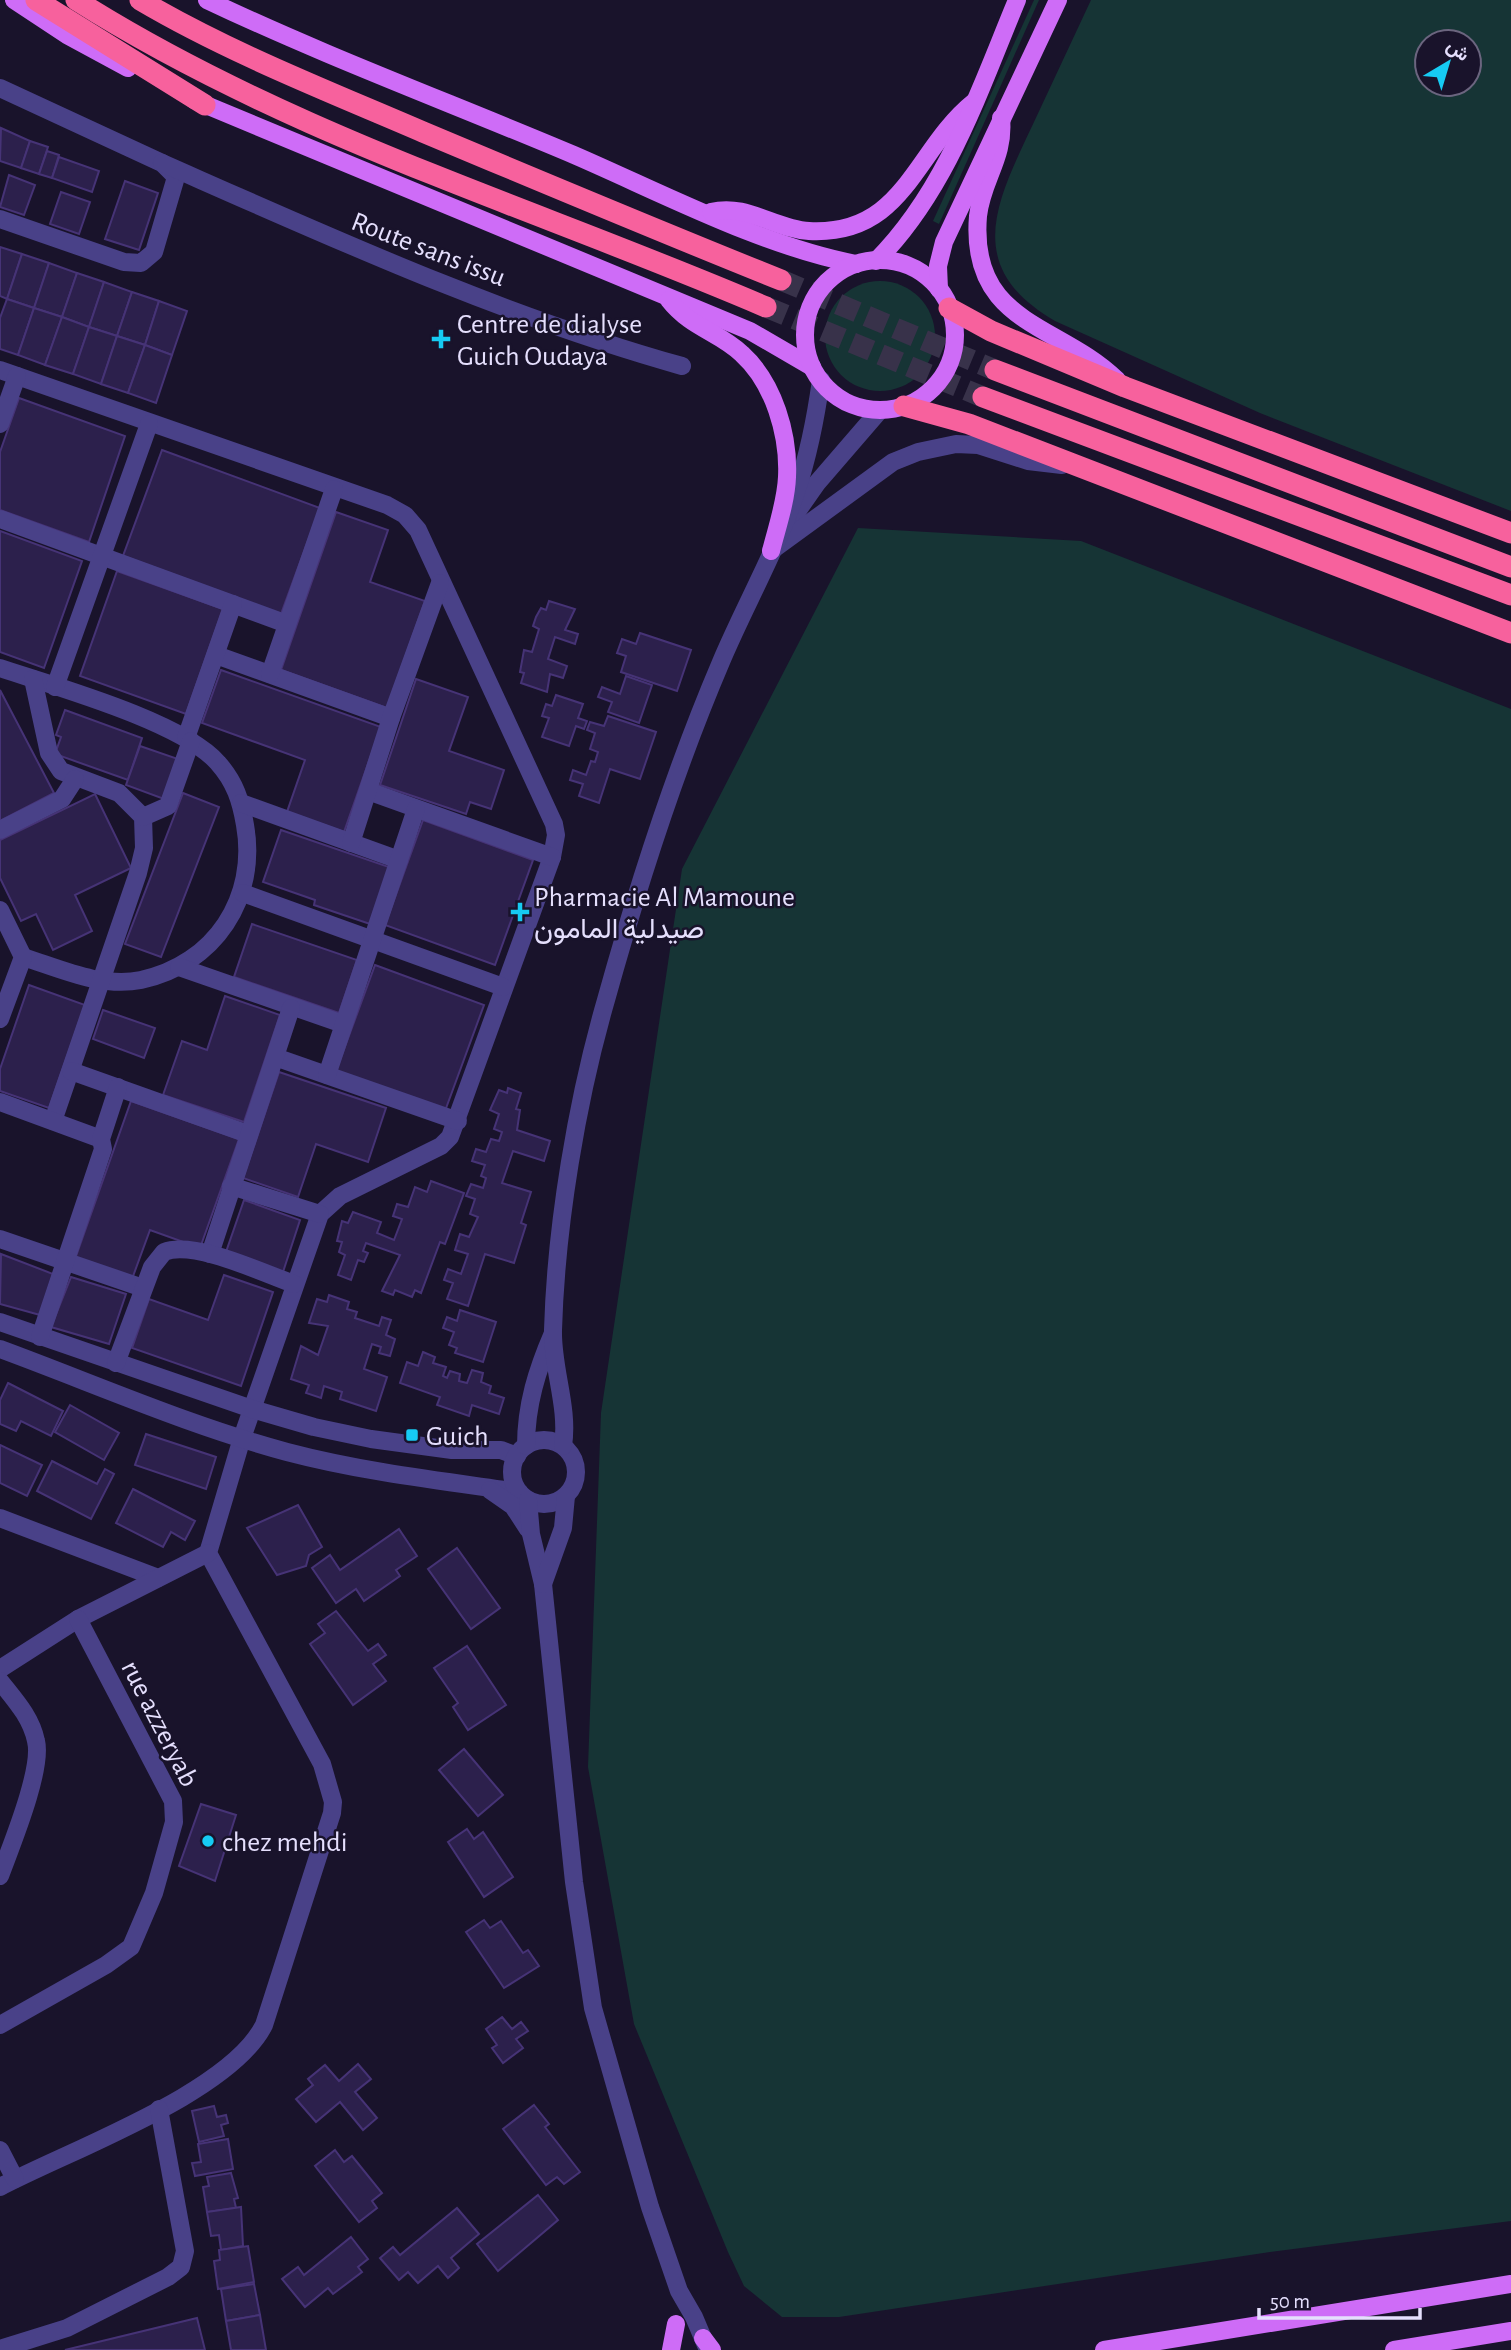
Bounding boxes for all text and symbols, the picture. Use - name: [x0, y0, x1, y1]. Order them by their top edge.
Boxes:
- north arrow: [1413, 28, 1483, 98]
- text: ش: [1442, 36, 1473, 66]
- street label: Route sans issu: [347, 208, 509, 292]
- place label: Centre de dialyse Guich Oudaya: [457, 311, 642, 371]
- marker: Centre de dialyse Guich Oudaya: [431, 329, 451, 349]
- place label: Pharmacie Al Mamoune صيدلية المامون: [534, 884, 795, 946]
- marker: Pharmacie Al Mamoune صيدلية المامون: [512, 904, 528, 920]
- place label: Guich: [426, 1423, 489, 1451]
- marker: Guich: [404, 1427, 420, 1443]
- street label: rue azzeryab: [116, 1656, 203, 1792]
- place label: chez mehdi: [222, 1829, 348, 1857]
- marker: chez mehdi: [200, 1833, 216, 1849]
- scale bar: [1259, 2276, 1420, 2320]
- text: 50 m: [1270, 2291, 1310, 2312]

